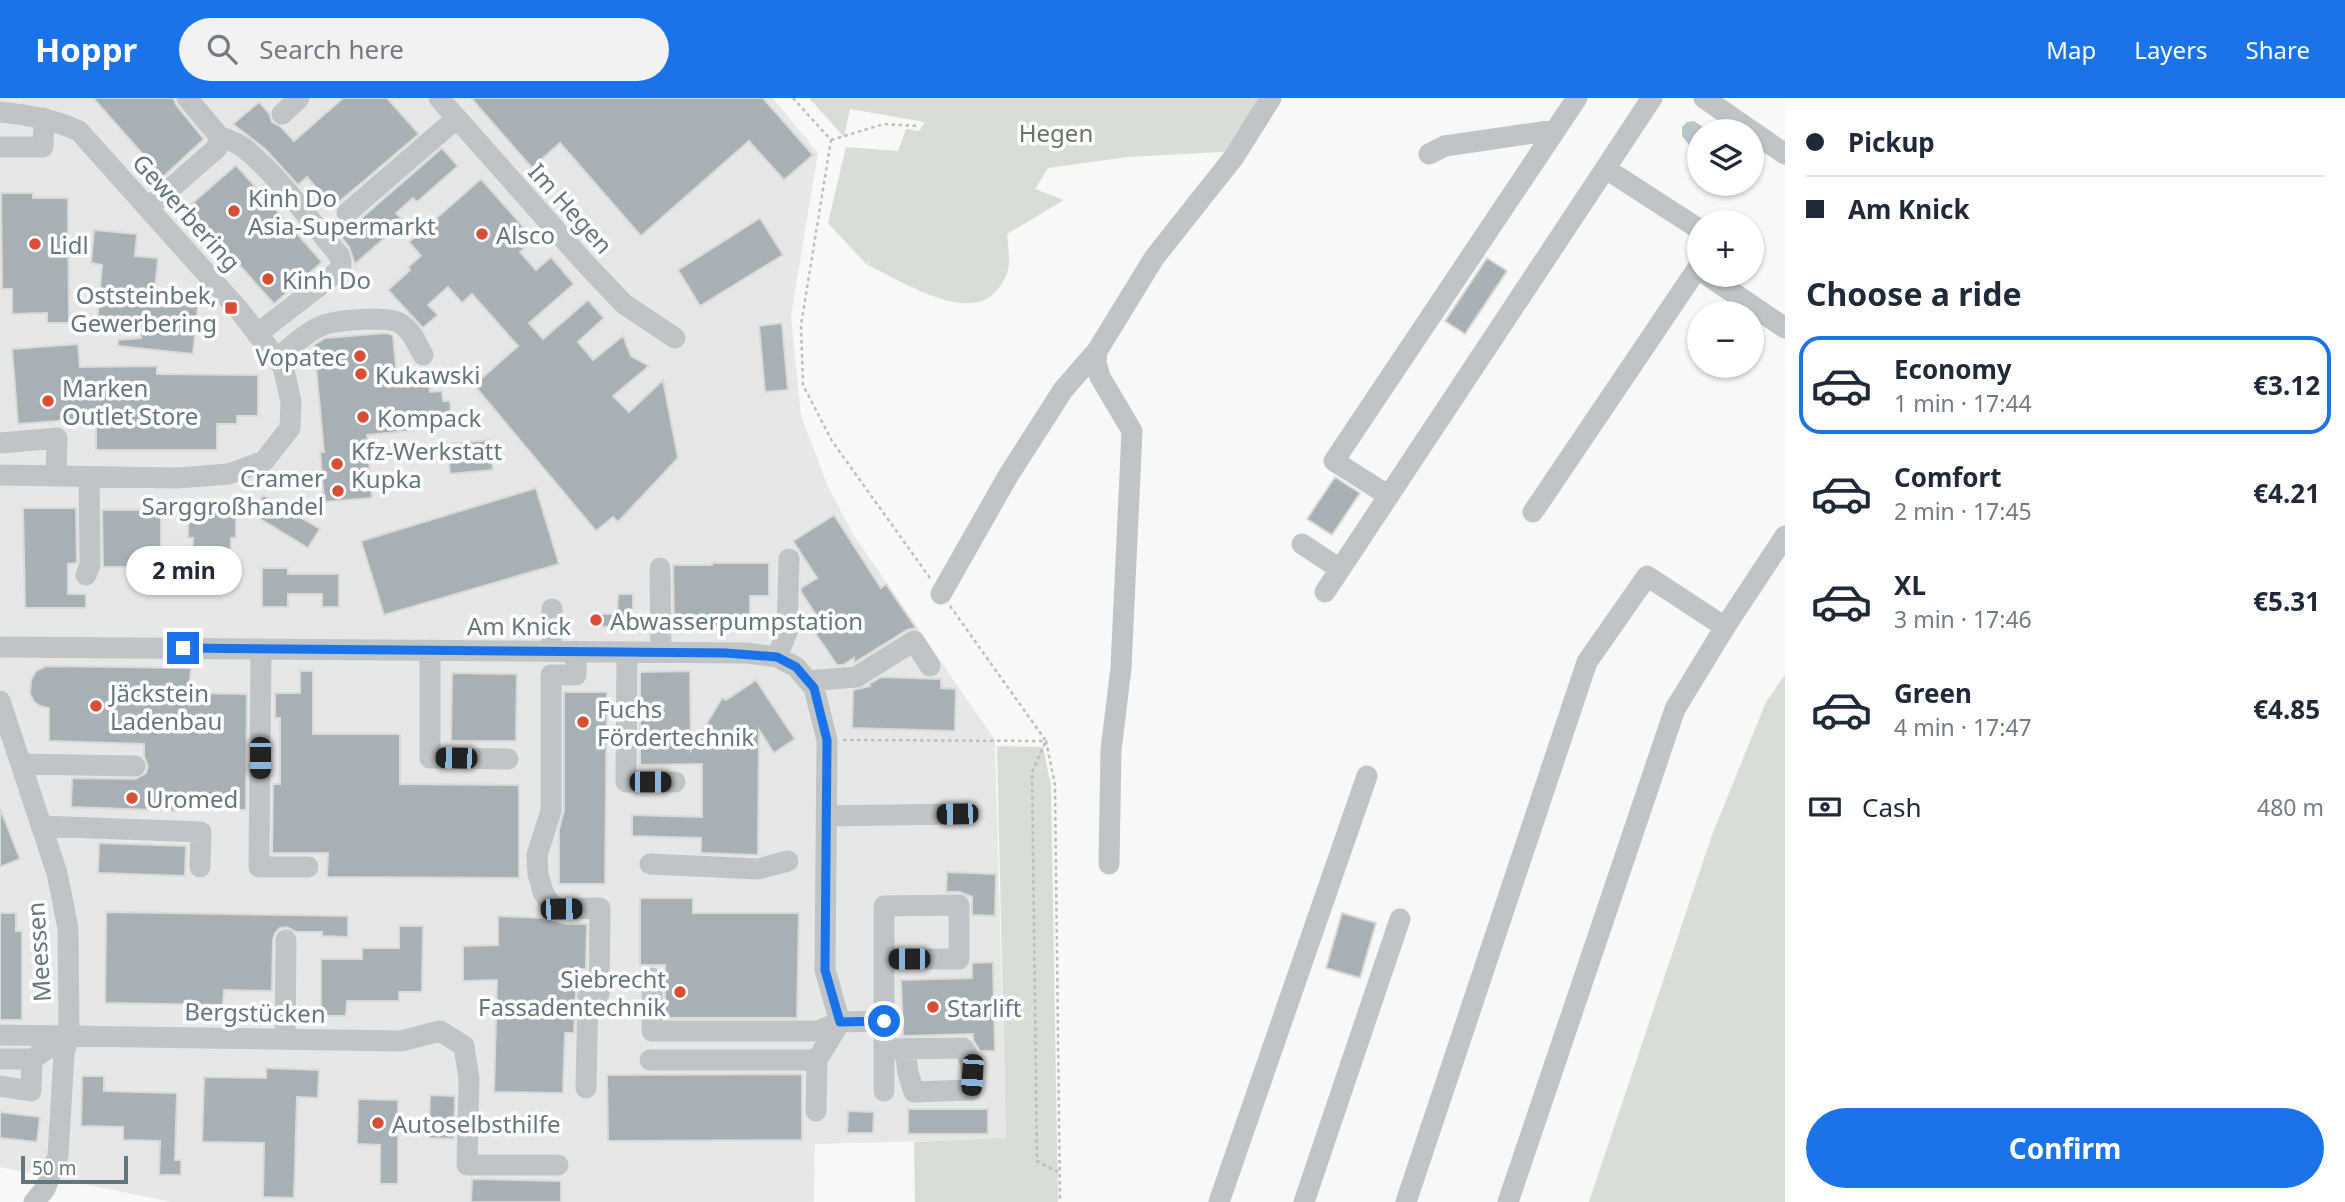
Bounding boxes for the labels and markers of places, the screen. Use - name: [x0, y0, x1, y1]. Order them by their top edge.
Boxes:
- place label: Kinh Do Asia-Supermarkt: [248, 181, 436, 242]
- marker: Kinh Do Asia-Supermarkt: [226, 203, 242, 219]
- place label: Alsco: [496, 218, 555, 251]
- marker: Alsco: [474, 226, 490, 242]
- place label: Lidl: [49, 228, 89, 261]
- marker: Lidl: [27, 236, 43, 252]
- place label: Kinh Do: [282, 263, 371, 296]
- marker: Kinh Do: [260, 271, 276, 287]
- place label: Oststeinbek, Gewerbering: [70, 278, 217, 339]
- marker: Oststeinbek, Gewerbering: [223, 300, 239, 316]
- place label: Vopatec: [256, 340, 346, 373]
- marker: Vopatec: [352, 348, 368, 364]
- place label: Kukawski: [375, 358, 480, 391]
- marker: Kukawski: [353, 366, 369, 382]
- place label: Marken Outlet Store: [62, 371, 198, 432]
- marker: Marken Outlet Store: [40, 393, 56, 409]
- place label: Kompack: [377, 401, 482, 434]
- marker: Kompack: [355, 409, 371, 425]
- place label: Kfz-Werkstatt Kupka: [351, 434, 503, 495]
- marker: Kfz-Werkstatt Kupka: [329, 456, 345, 472]
- place label: Cramer Sarggroßhandel: [141, 461, 324, 522]
- marker: Cramer Sarggroßhandel: [330, 483, 346, 499]
- place label: Abwasserpumpstation: [610, 604, 863, 637]
- marker: Abwasserpumpstation: [588, 612, 604, 628]
- place label: Jäckstein Ladenbau: [108, 676, 222, 737]
- place label: Fuchs Fördertechnik: [597, 692, 754, 753]
- marker: Jäckstein Ladenbau: [88, 698, 104, 714]
- marker: Fuchs Fördertechnik: [575, 714, 591, 730]
- place label: Uromed: [146, 782, 238, 815]
- marker: Uromed: [124, 790, 140, 806]
- place label: Siebrecht Fassadentechnik: [478, 962, 666, 1023]
- marker: Siebrecht Fassadentechnik: [672, 984, 688, 1000]
- place label: Starlift: [947, 991, 1022, 1024]
- marker: Starlift: [925, 999, 941, 1015]
- place label: Autoselbsthilfe: [392, 1107, 561, 1140]
- marker: Autoselbsthilfe: [370, 1115, 386, 1131]

